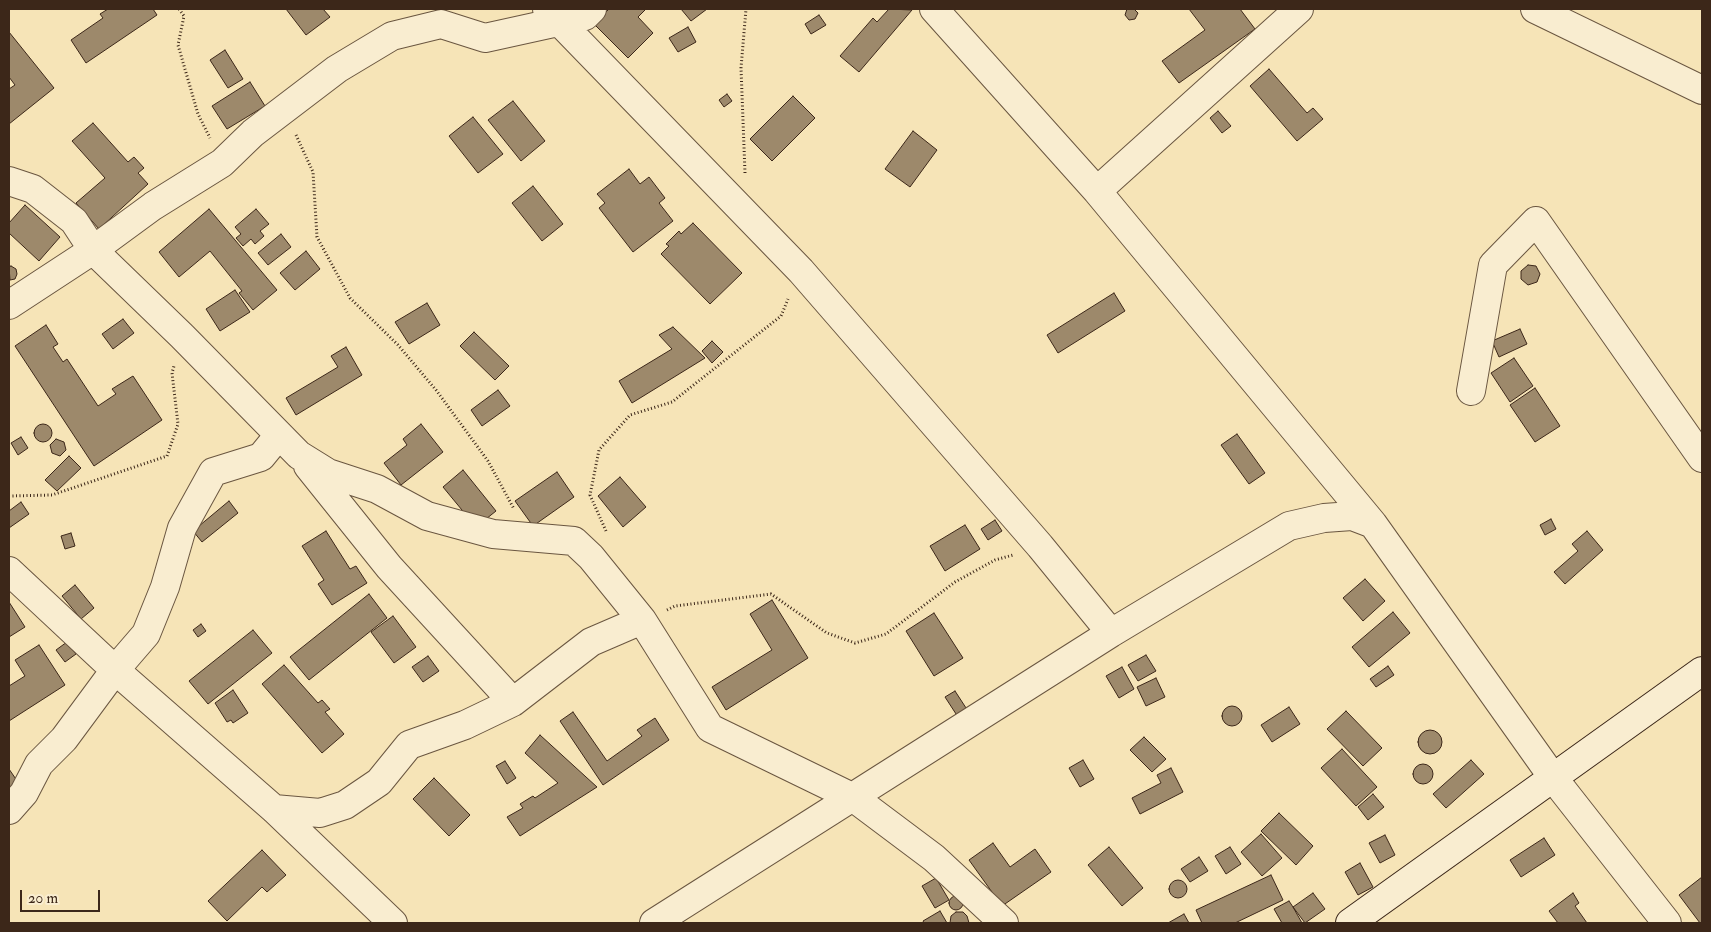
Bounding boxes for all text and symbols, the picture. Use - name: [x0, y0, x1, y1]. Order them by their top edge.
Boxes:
- scale bar: [22, 880, 102, 912]
- text: 20 m: [28, 889, 58, 908]

